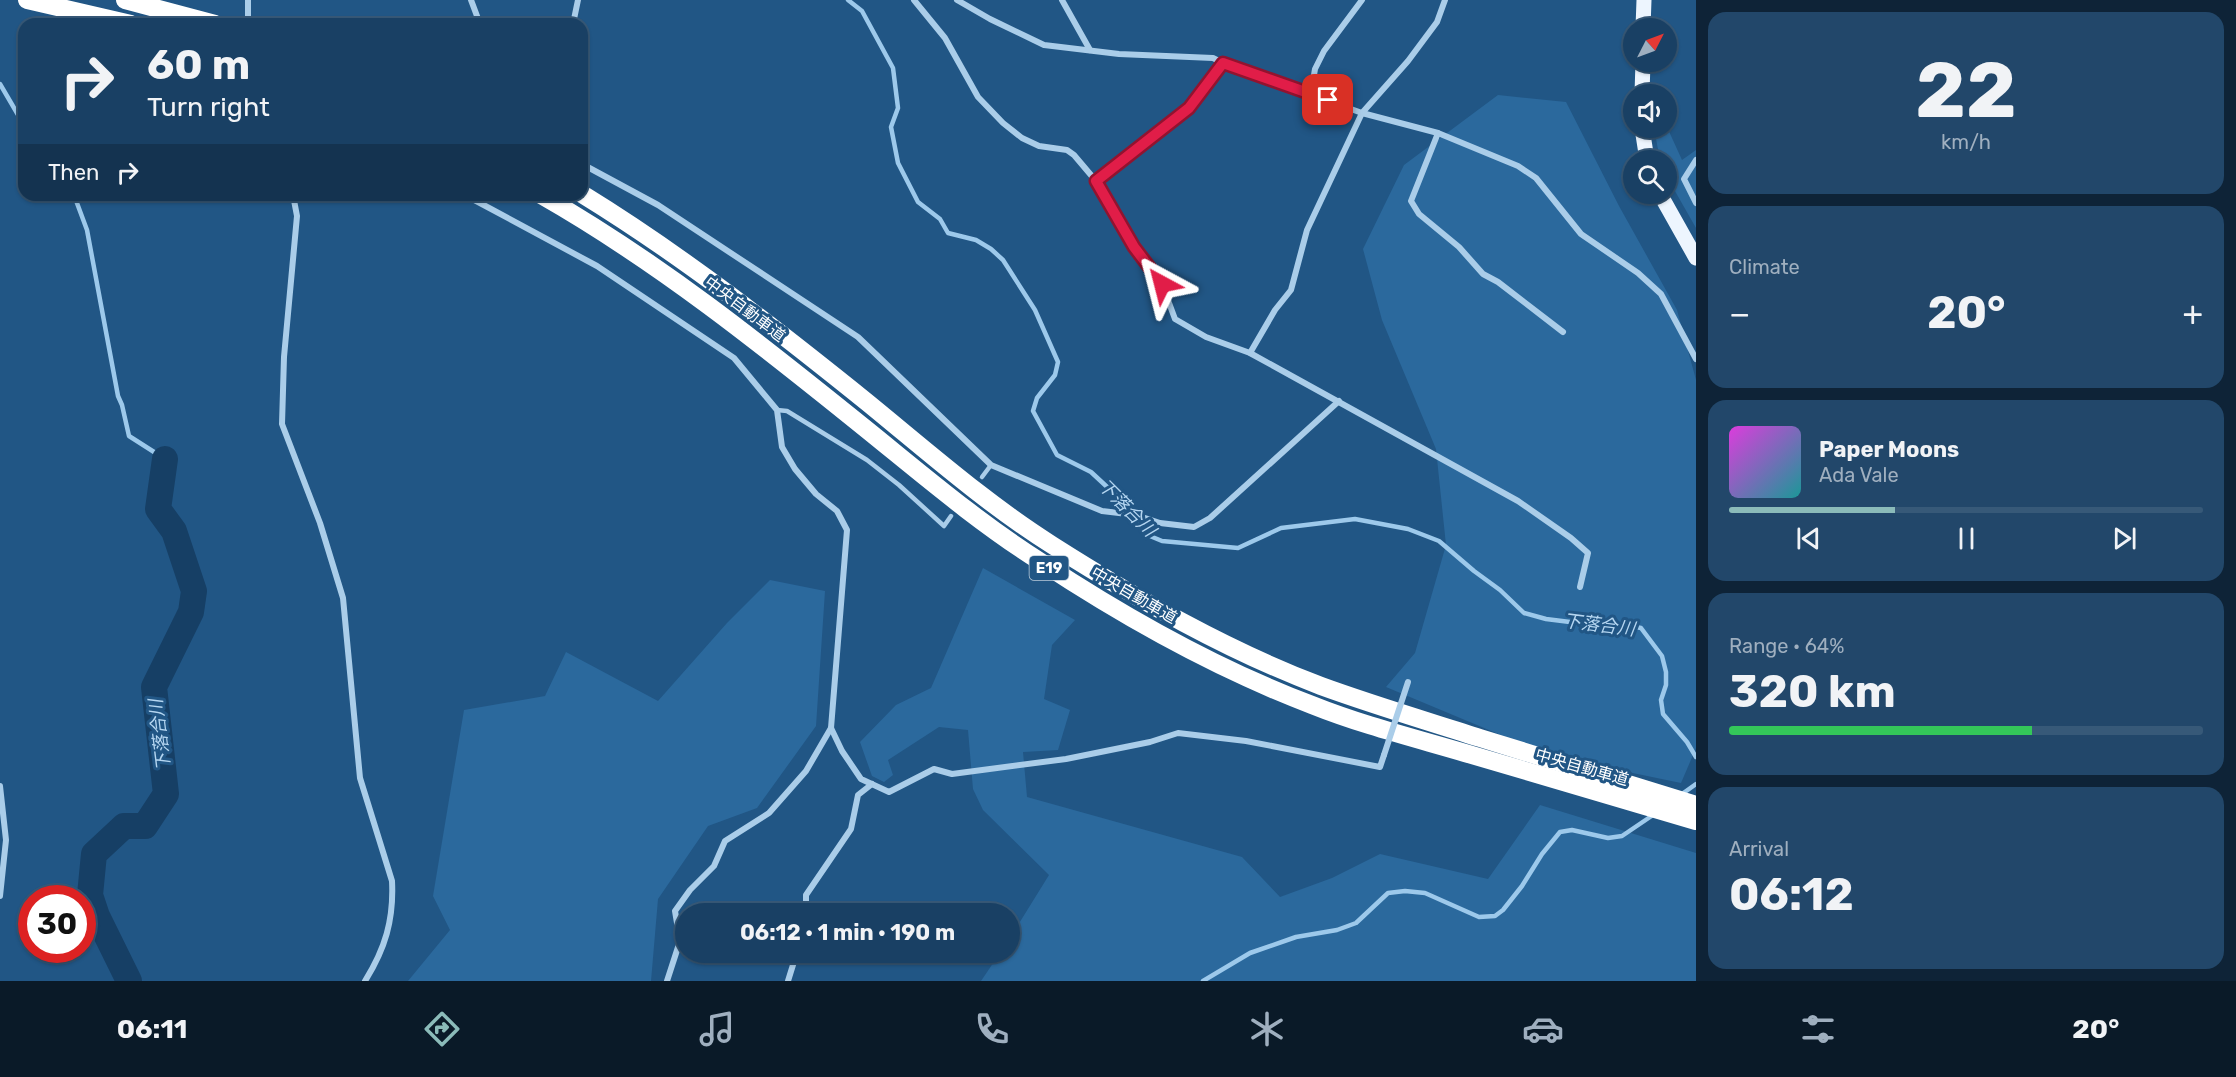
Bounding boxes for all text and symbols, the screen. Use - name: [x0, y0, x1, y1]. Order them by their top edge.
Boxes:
- north arrow: [1623, 18, 1677, 72]
- map controls: [1623, 18, 1677, 204]
- text: 60 m: [147, 40, 250, 90]
- icon: right: [48, 42, 126, 120]
- text: 22: [1915, 44, 2017, 137]
- pin: [1302, 74, 1353, 125]
- icon: arrive: [1311, 83, 1344, 116]
- button: sound: [1623, 84, 1677, 138]
- text: Turn right: [147, 91, 270, 123]
- text: km/h: [1941, 130, 1991, 154]
- button: search: [1623, 150, 1677, 204]
- icon: right: [111, 156, 144, 189]
- text: Then: [48, 159, 99, 186]
- position arrow: [1130, 252, 1194, 316]
- text: Climate: [1729, 255, 1800, 279]
- street label: 中央自動車道: [701, 273, 789, 345]
- text: 20°: [1927, 286, 2006, 339]
- text: −: [1729, 294, 1750, 333]
- text: +: [2182, 294, 2203, 333]
- text: Paper Moons: [1819, 436, 1959, 463]
- text: Ada Vale: [1819, 463, 1899, 487]
- water label: 下落合川: [1094, 475, 1162, 543]
- icon: previous: [1792, 522, 1825, 555]
- icon: pause: [1950, 522, 1983, 555]
- icon: next: [2108, 522, 2141, 555]
- road number: E19: [1030, 556, 1068, 580]
- street label: 中央自動車道: [1088, 563, 1180, 627]
- water label: 下落合川: [1562, 610, 1638, 641]
- text: Range · 64%: [1729, 634, 1845, 658]
- text: 320 km: [1729, 665, 1896, 718]
- water label: 下落合川: [144, 696, 175, 772]
- street label: 中央自動車道: [1533, 745, 1631, 789]
- text: Arrival: [1729, 837, 1789, 861]
- text: 06:12: [1729, 868, 1854, 921]
- speed limit sign: 30: [18, 885, 96, 963]
- text: 06:12 · 1 min · 190 m: [740, 919, 955, 946]
- icon: directions: [421, 1008, 463, 1050]
- icon: music: [696, 1008, 738, 1050]
- icon: phone: [971, 1008, 1013, 1050]
- icon: climate: [1246, 1008, 1288, 1050]
- icon: car: [1522, 1008, 1564, 1050]
- icon: filters: [1797, 1008, 1839, 1050]
- text: 06:11: [117, 1013, 187, 1045]
- text: 20°: [2072, 1013, 2119, 1045]

